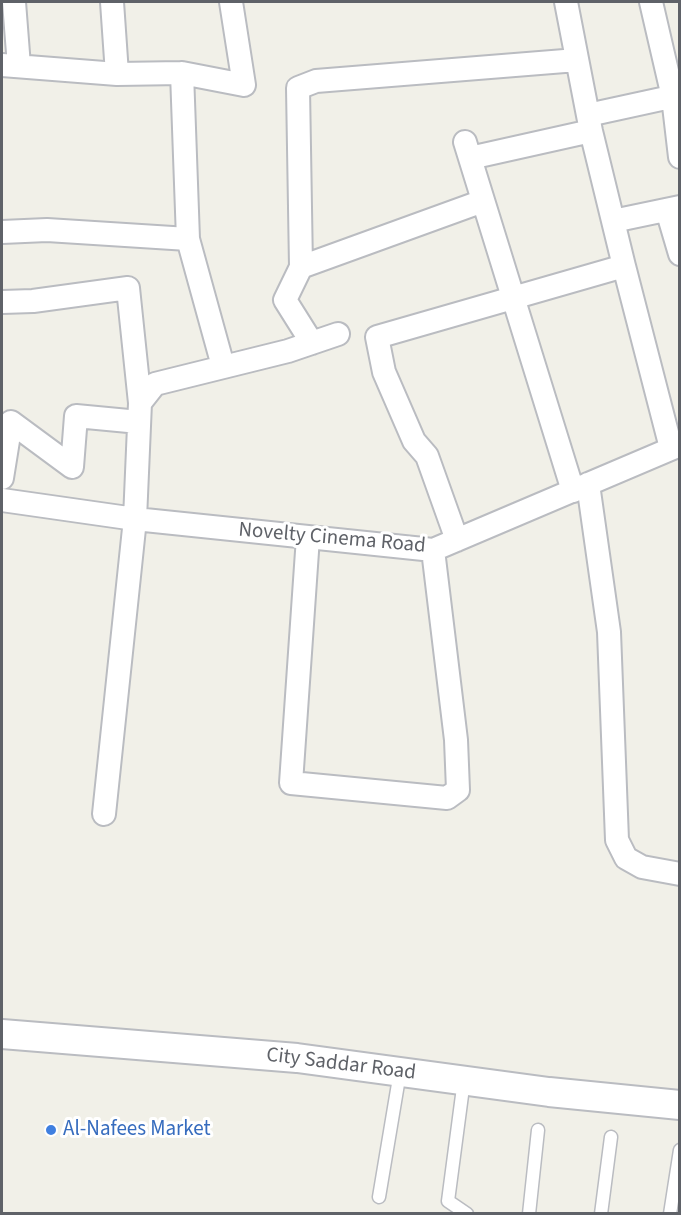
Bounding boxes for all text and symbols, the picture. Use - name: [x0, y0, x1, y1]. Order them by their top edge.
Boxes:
- street label: Novelty Cinema Road: [237, 518, 427, 560]
- street label: City Saddar Road: [265, 1043, 417, 1087]
- place label: Al-Nafees Market: [63, 1117, 211, 1143]
- marker: Al-Nafees Market: [44, 1123, 58, 1137]

